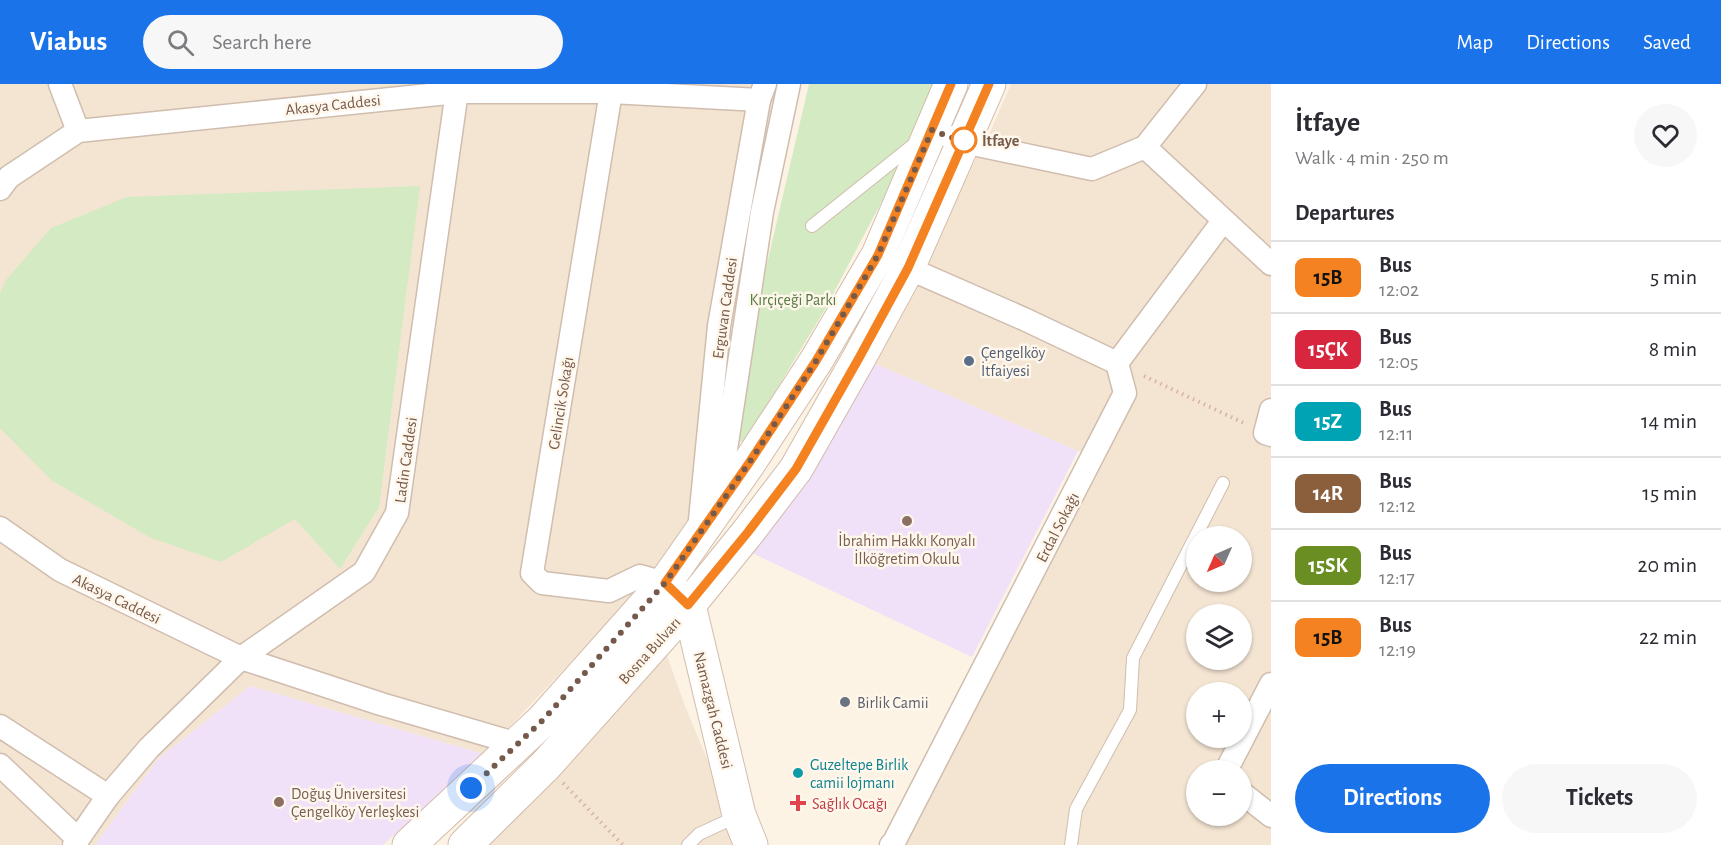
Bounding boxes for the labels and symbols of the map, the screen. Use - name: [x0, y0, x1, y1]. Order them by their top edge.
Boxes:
- street label: Akasya Caddesi: [285, 92, 382, 119]
- marker: İtfaye: [951, 127, 977, 153]
- place label: İtfaye: [982, 131, 1020, 150]
- street label: Erguvan Caddesi: [710, 256, 740, 360]
- park label: Kırçiçeği Parkı: [750, 292, 836, 308]
- place label: Çengelköy İtfaiyesi: [981, 345, 1045, 380]
- marker: Çengelköy İtfaiyesi: [962, 354, 976, 368]
- street label: Gelincik Sokağı: [546, 356, 576, 451]
- street label: Ladin Caddesi: [392, 416, 420, 504]
- street label: Erdal Sokağı: [1033, 490, 1082, 565]
- marker: İbrahim Hakkı Konyalı İlköğretim Okulu: [900, 514, 914, 528]
- north arrow: [1186, 526, 1252, 592]
- place label: İbrahim Hakkı Konyalı İlköğretim Okulu: [838, 531, 976, 567]
- street label: Akasya Caddesi: [70, 571, 163, 628]
- street label: Bosna Bulvarı: [616, 614, 684, 687]
- street label: Namazgah Caddesi: [691, 650, 735, 770]
- marker: Birlik Camii: [838, 695, 852, 709]
- place label: Birlik Camii: [857, 695, 929, 711]
- place label: Guzeltepe Birlik camii lojmanı: [810, 757, 909, 792]
- marker: Guzeltepe Birlik camii lojmanı: [791, 766, 805, 780]
- your location: [456, 773, 486, 803]
- place label: Doğuş Üniversitesi Çengelköy Yerleşkesi: [291, 784, 419, 821]
- marker: Sağlık Ocağı: [789, 794, 807, 812]
- marker: Doğuş Üniversitesi Çengelköy Yerleşkesi: [272, 795, 286, 809]
- place label: Sağlık Ocağı: [812, 796, 887, 812]

